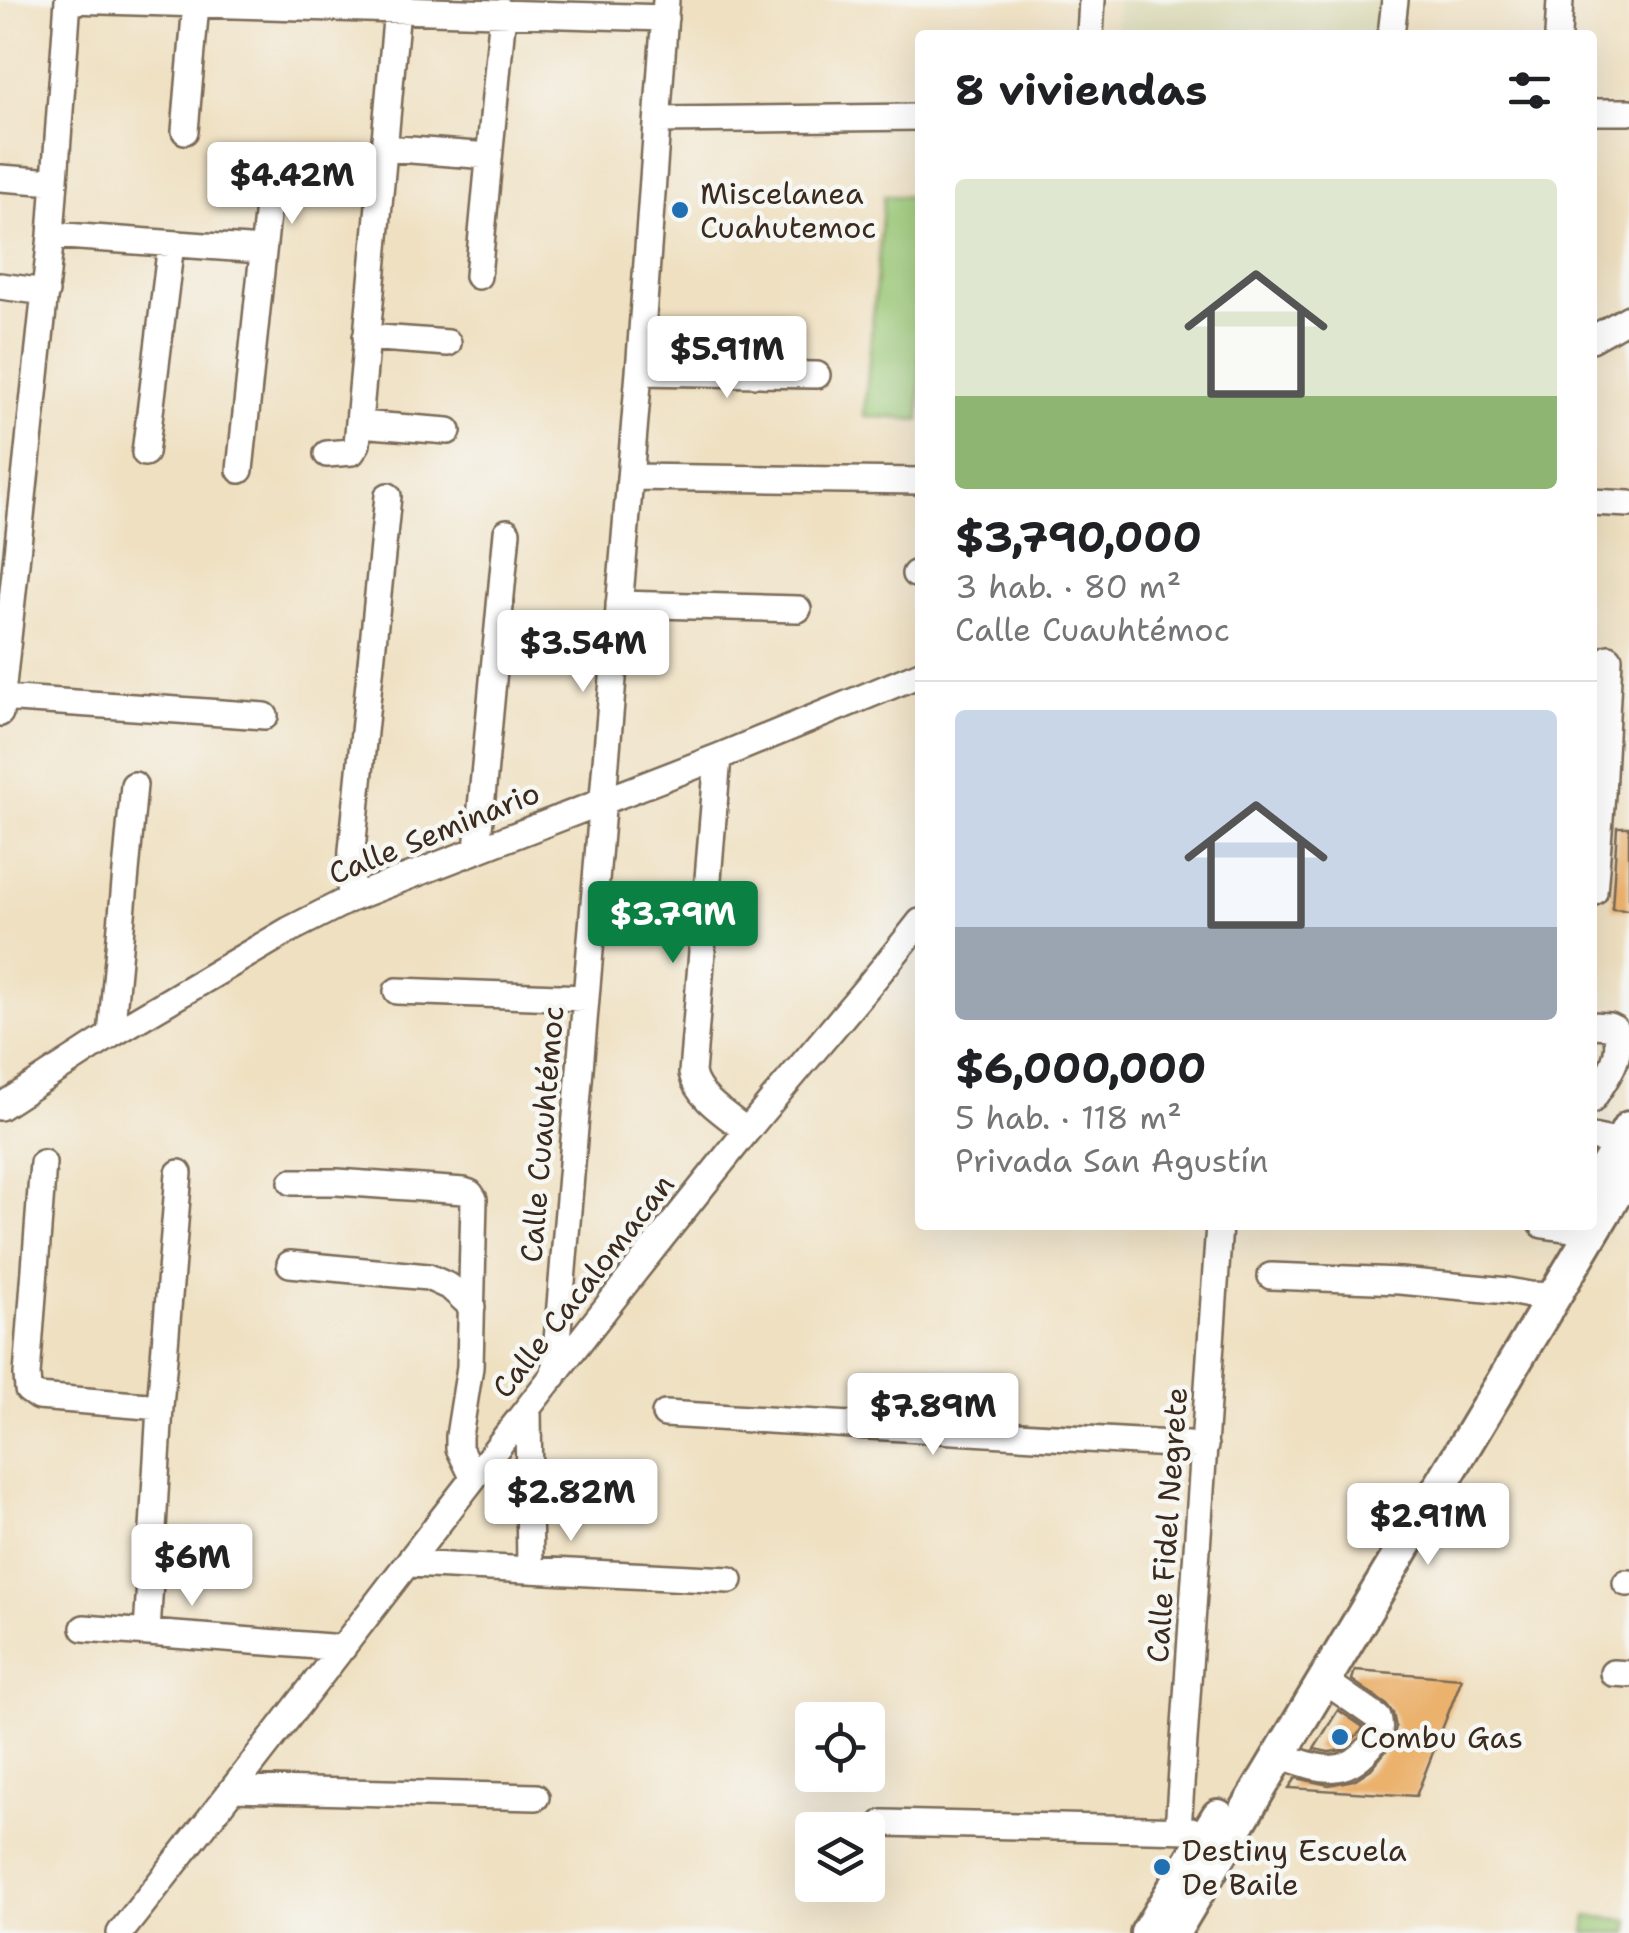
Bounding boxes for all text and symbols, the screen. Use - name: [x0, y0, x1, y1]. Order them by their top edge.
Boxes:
- text: 8 viviendas: [955, 62, 1207, 118]
- icon: filters: [1502, 63, 1557, 118]
- pin: $4.42M: [211, 142, 373, 227]
- text: $4.42M: [229, 153, 355, 196]
- place label: Miscelanea Cuahutemoc: [700, 173, 876, 248]
- marker: Miscelanea Cuahutemoc: [669, 199, 691, 221]
- icon: home: [1166, 244, 1346, 424]
- pin: $5.91M: [646, 316, 808, 401]
- text: $5.91M: [669, 327, 785, 370]
- text: $3,790,000: [955, 509, 1202, 565]
- text: 3 hab. · 80 m²: [955, 565, 1181, 608]
- text: Calle Cuauhtémoc: [955, 608, 1230, 651]
- pin: $3.54M: [502, 610, 664, 695]
- text: $3.54M: [519, 621, 647, 664]
- street label: Calle Seminario: [323, 772, 545, 894]
- icon: home: [1166, 775, 1346, 955]
- pin: $3.79M: [592, 881, 754, 966]
- text: $3.79M: [610, 892, 736, 935]
- street label: Calle Cuauhtémoc: [510, 1004, 574, 1264]
- text: $6,000,000: [955, 1040, 1207, 1096]
- text: 5 hab. · 118 m²: [955, 1096, 1182, 1139]
- text: Privada San Agustín: [955, 1139, 1268, 1182]
- street label: Calle Cacalomacan: [483, 1166, 683, 1406]
- pin: $7.89M: [852, 1373, 1014, 1458]
- text: $7.89M: [869, 1384, 997, 1427]
- street label: Calle Fidel Negrete: [1137, 1386, 1197, 1664]
- pin: $2.82M: [490, 1459, 652, 1544]
- text: $2.82M: [506, 1470, 636, 1513]
- pin: $2.91M: [1347, 1483, 1509, 1568]
- text: $2.91M: [1369, 1494, 1487, 1537]
- pin: $6M: [144, 1524, 240, 1609]
- text: $6M: [153, 1535, 231, 1578]
- map controls: [795, 1702, 885, 1902]
- button: locate: [795, 1702, 885, 1792]
- place label: Combu Gas: [1360, 1717, 1523, 1758]
- marker: Combu Gas: [1329, 1726, 1351, 1748]
- button: layers: [795, 1812, 885, 1902]
- place label: Destiny Escuela De Baile: [1182, 1830, 1407, 1905]
- marker: Destiny Escuela De Baile: [1151, 1856, 1173, 1878]

